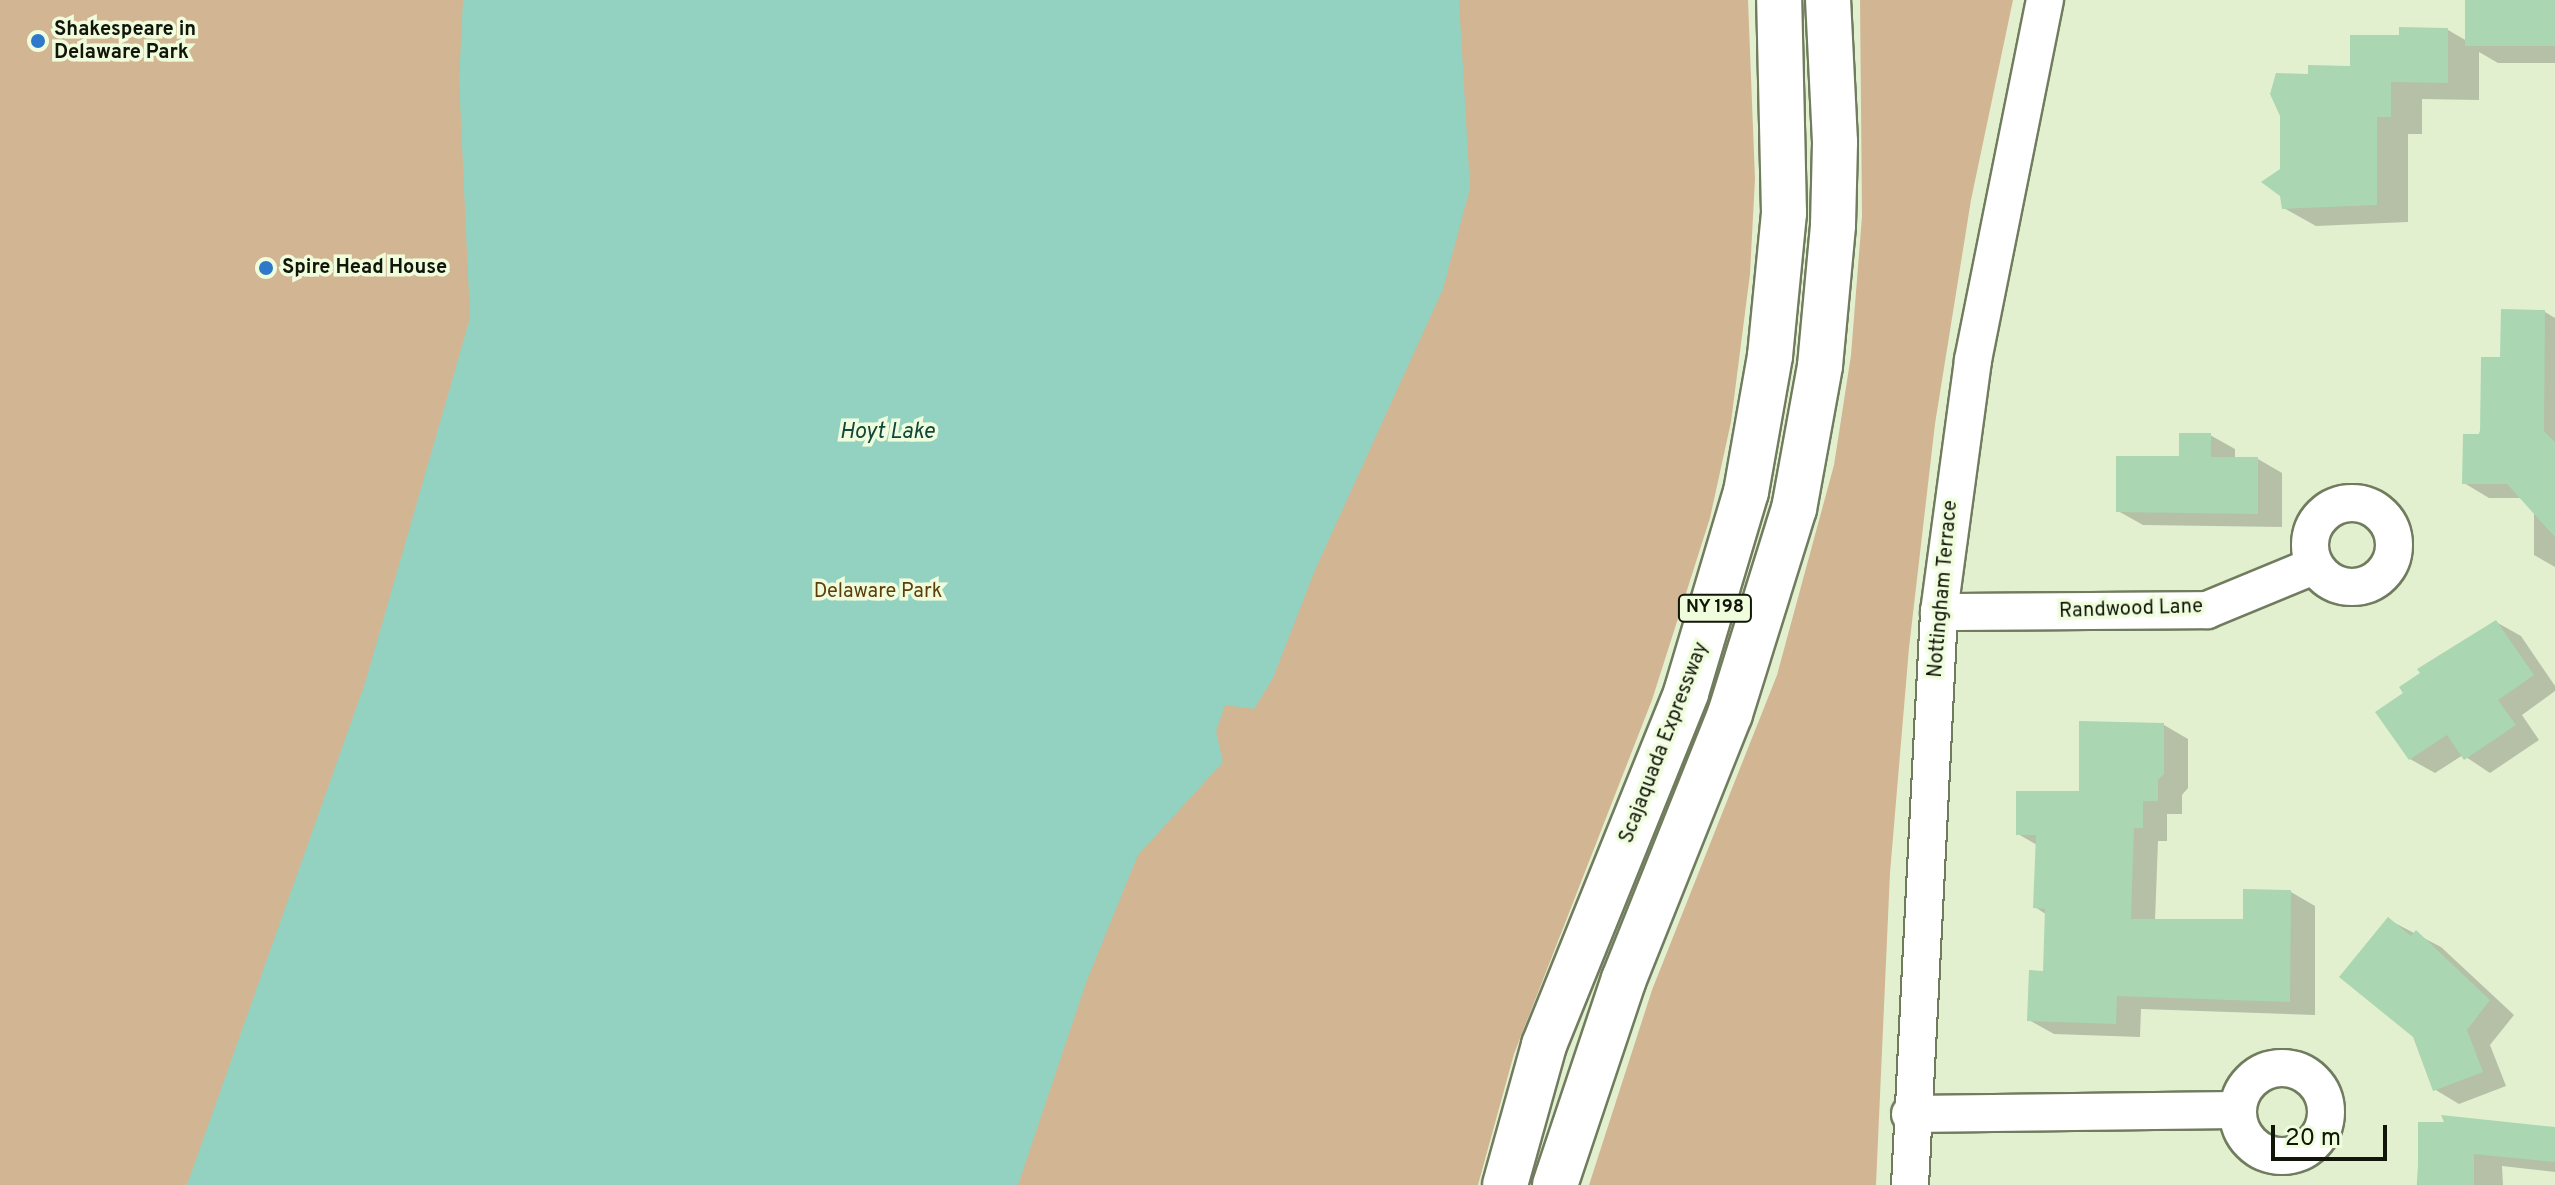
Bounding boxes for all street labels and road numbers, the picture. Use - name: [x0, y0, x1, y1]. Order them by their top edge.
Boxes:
- street label: Nottingham Terrace: [1924, 499, 1964, 679]
- road number: NY 198: [1677, 594, 1753, 622]
- street label: Randwood Lane: [2059, 595, 2203, 625]
- street label: Scajaquada Expressway: [1616, 639, 1714, 847]

